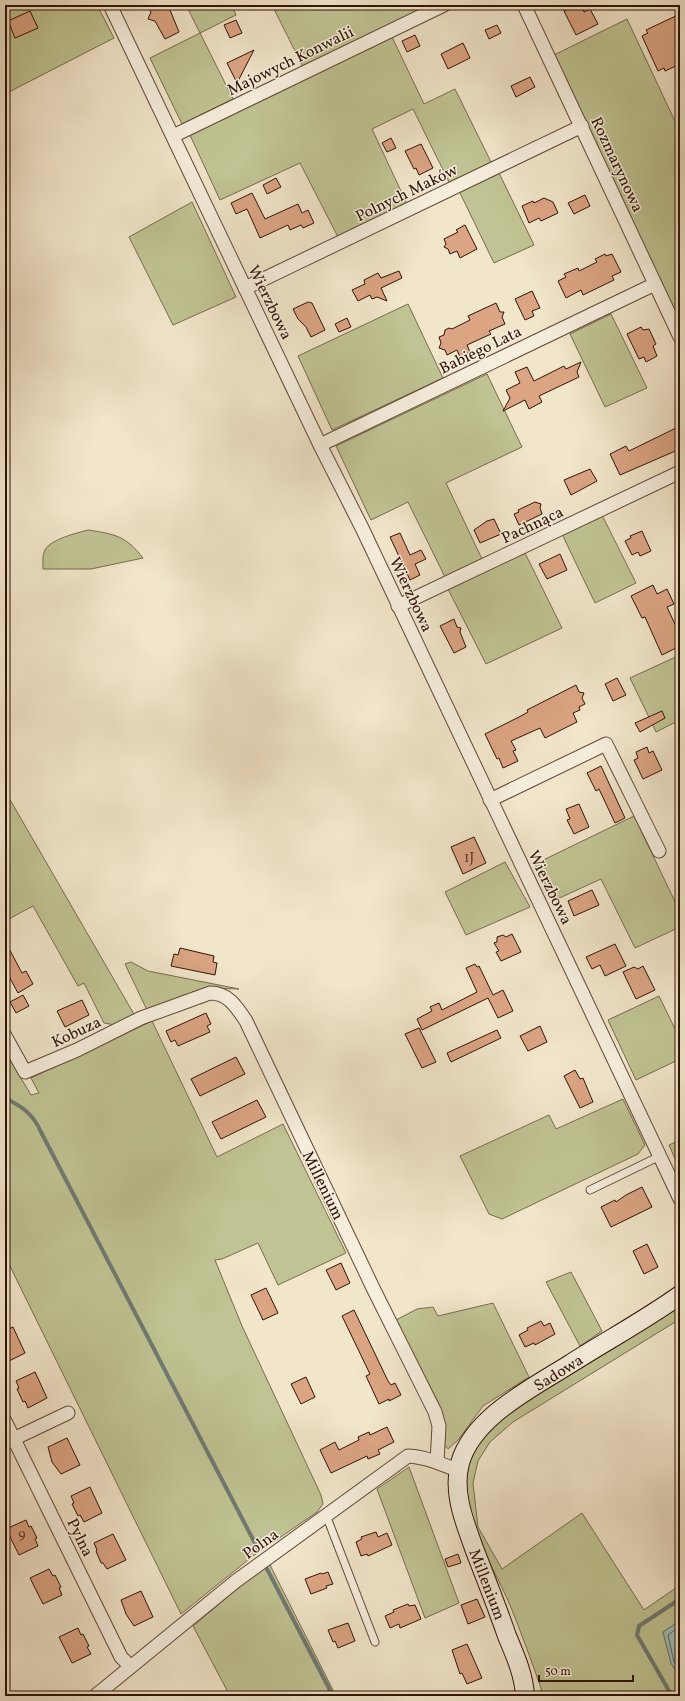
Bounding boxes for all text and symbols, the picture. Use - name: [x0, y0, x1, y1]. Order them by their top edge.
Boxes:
- street label: Majowych Konwalii: [224, 21, 358, 102]
- street label: Rozmarynowa: [584, 114, 648, 216]
- street label: Polnych Maków: [352, 159, 462, 228]
- street label: Wierzbowa: [242, 262, 297, 344]
- street label: Babiego Lata: [436, 321, 526, 380]
- street label: Pachnąca: [498, 502, 568, 550]
- street label: Wierzbowa: [383, 554, 437, 636]
- street label: Wierzbowa: [522, 847, 577, 929]
- house number: 1J: [464, 849, 474, 868]
- street label: Kobuza: [48, 1012, 105, 1054]
- street label: Millenium: [296, 1148, 348, 1224]
- street label: Sadowa: [530, 1350, 588, 1397]
- street label: Pylna: [60, 1515, 98, 1561]
- street label: Polna: [239, 1524, 284, 1565]
- house number: 9: [18, 1525, 26, 1544]
- street label: Millenium: [463, 1546, 510, 1623]
- scale bar: [539, 1657, 633, 1683]
- text: 50 m: [545, 1664, 571, 1680]

